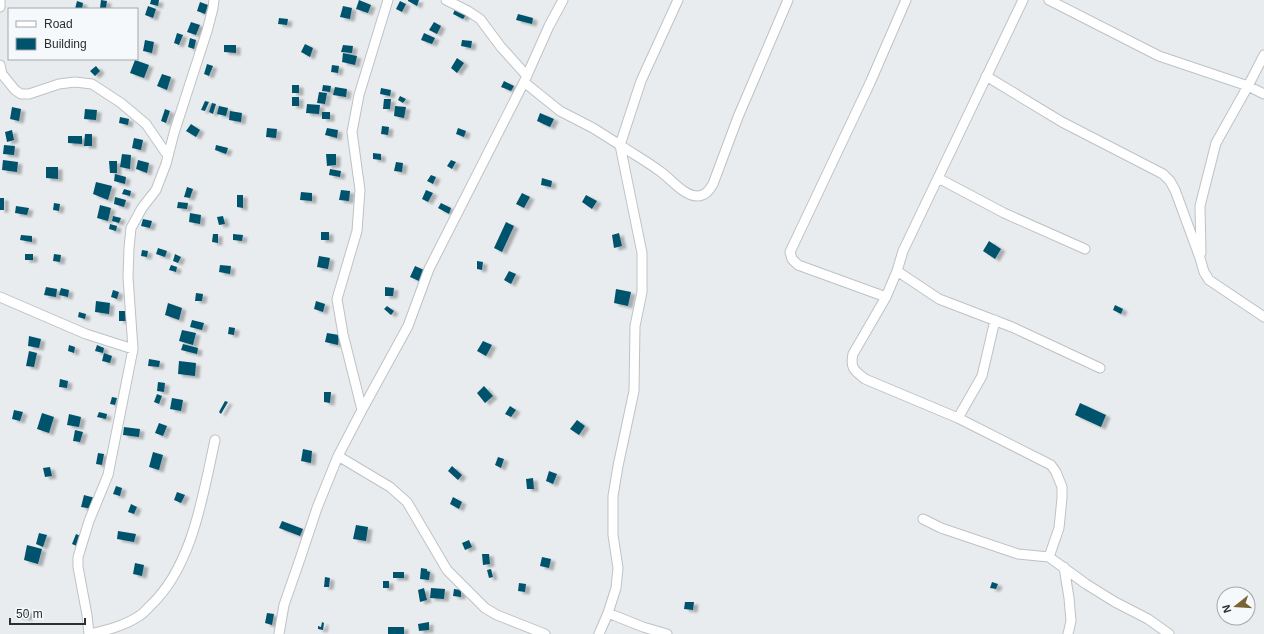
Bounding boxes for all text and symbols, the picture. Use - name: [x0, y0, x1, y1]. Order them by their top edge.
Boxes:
- legend: [8, 8, 138, 60]
- text: Road: [44, 17, 73, 31]
- text: Building: [44, 37, 87, 51]
- north arrow: [1216, 586, 1256, 626]
- scale bar: [10, 600, 85, 626]
- text: N: [1220, 603, 1233, 614]
- text: 50 m: [16, 607, 43, 621]

